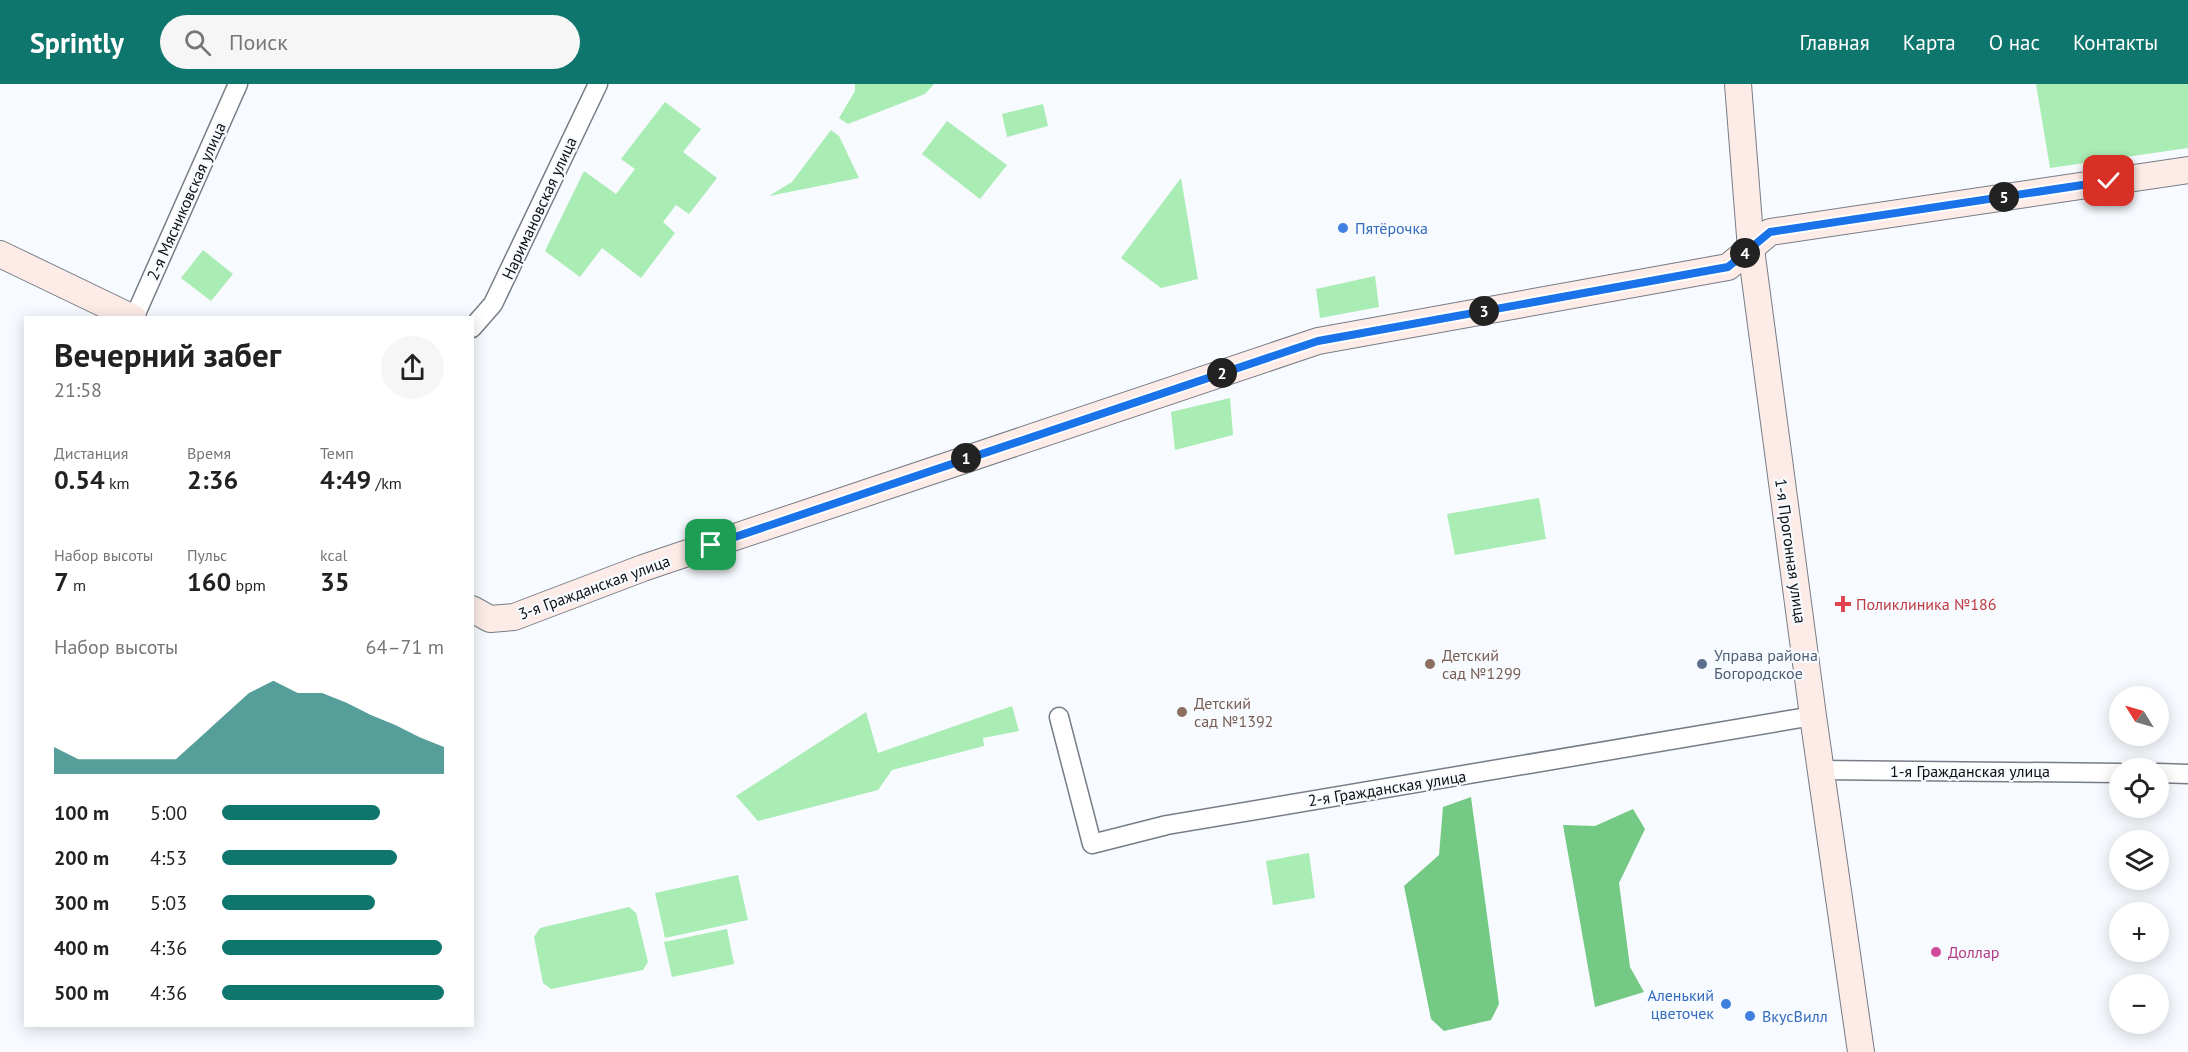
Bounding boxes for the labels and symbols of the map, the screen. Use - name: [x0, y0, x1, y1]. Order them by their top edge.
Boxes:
- street label: 2-я Мясниковская улица: [142, 119, 230, 283]
- street label: Наримановская улица: [497, 134, 581, 282]
- pin: [2083, 155, 2134, 206]
- pin: 5: [1989, 182, 2019, 212]
- place label: Пятёрочка: [1355, 218, 1428, 238]
- marker: Пятёрочка: [1336, 221, 1350, 235]
- pin: 4: [1730, 238, 1760, 268]
- pin: 3: [1469, 296, 1499, 326]
- pin: 2: [1207, 358, 1237, 388]
- pin: 1: [951, 443, 981, 473]
- street label: 1-я Прогонная улица: [1771, 477, 1811, 625]
- pin: [685, 519, 736, 570]
- street label: 3-я Гражданская улица: [515, 550, 673, 624]
- place label: Поликлиника №186: [1856, 594, 1996, 614]
- marker: Поликлиника №186: [1834, 595, 1852, 613]
- place label: Детский сад №1299: [1442, 645, 1521, 683]
- place label: Управа района Богородское: [1714, 645, 1818, 683]
- marker: Детский сад №1299: [1423, 657, 1437, 671]
- marker: Управа района Богородское: [1695, 657, 1709, 671]
- north arrow: [2109, 686, 2169, 746]
- place label: Детский сад №1392: [1194, 693, 1273, 731]
- marker: Детский сад №1392: [1175, 705, 1189, 719]
- street label: 1-я Гражданская улица: [1890, 761, 2050, 781]
- street label: 2-я Гражданская улица: [1306, 766, 1468, 810]
- place label: Доллар: [1948, 942, 2000, 962]
- marker: Доллар: [1929, 945, 1943, 959]
- place label: Аленький цветочек: [1647, 985, 1714, 1023]
- marker: Аленький цветочек: [1719, 997, 1733, 1011]
- place label: ВкусВилл: [1762, 1006, 1828, 1026]
- marker: ВкусВилл: [1743, 1009, 1757, 1023]

